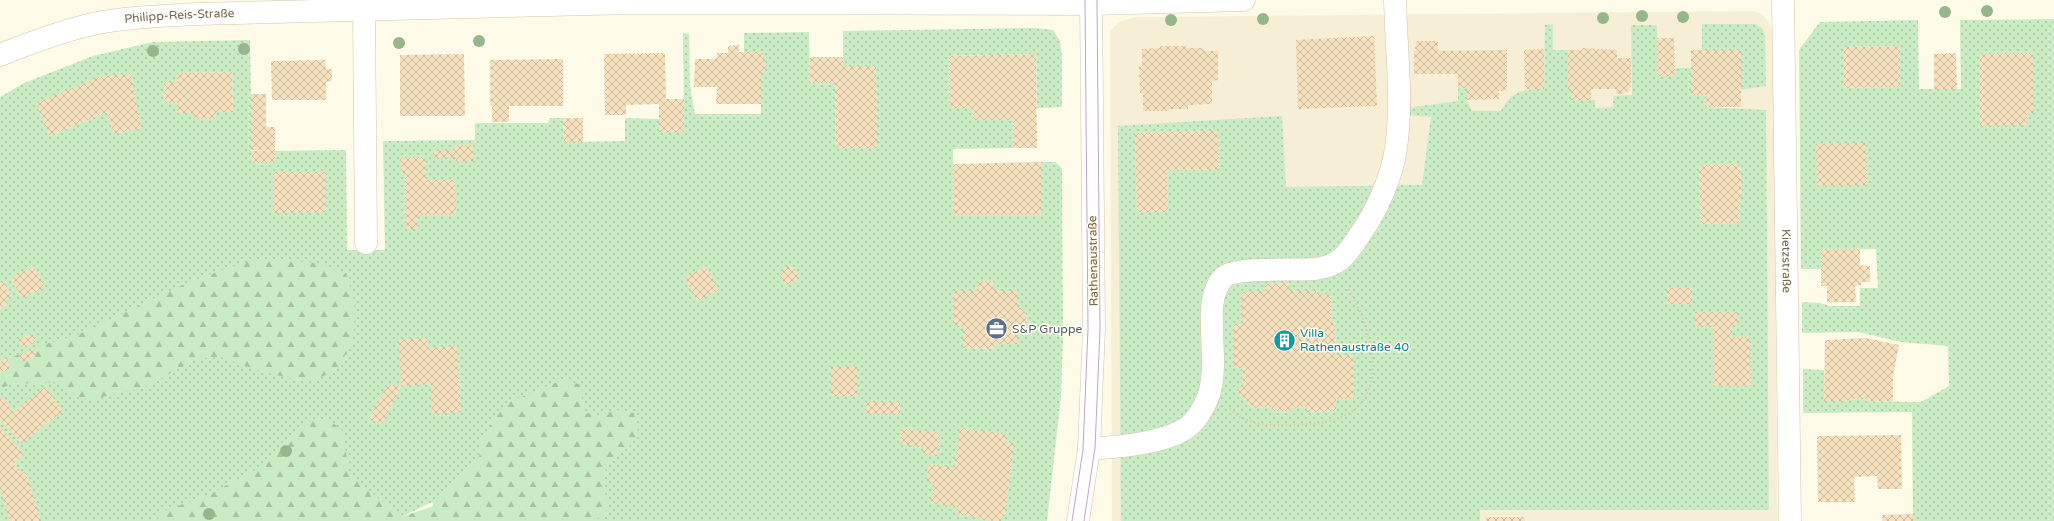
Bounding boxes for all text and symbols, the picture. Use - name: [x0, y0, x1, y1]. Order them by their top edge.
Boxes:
- street label: Philipp-Reis-Straße: [124, 6, 235, 26]
- street label: Rathenaustraße: [1085, 215, 1101, 307]
- street label: Kietzstraße: [1779, 229, 1794, 293]
- office icon: S&P Gruppe: [983, 316, 1009, 342]
- place label: S&P Gruppe: [1012, 322, 1082, 336]
- place label: Villa Rathenaustraße 40: [1300, 326, 1410, 354]
- building icon: Villa Rathenaustraße 40: [1272, 327, 1298, 353]

